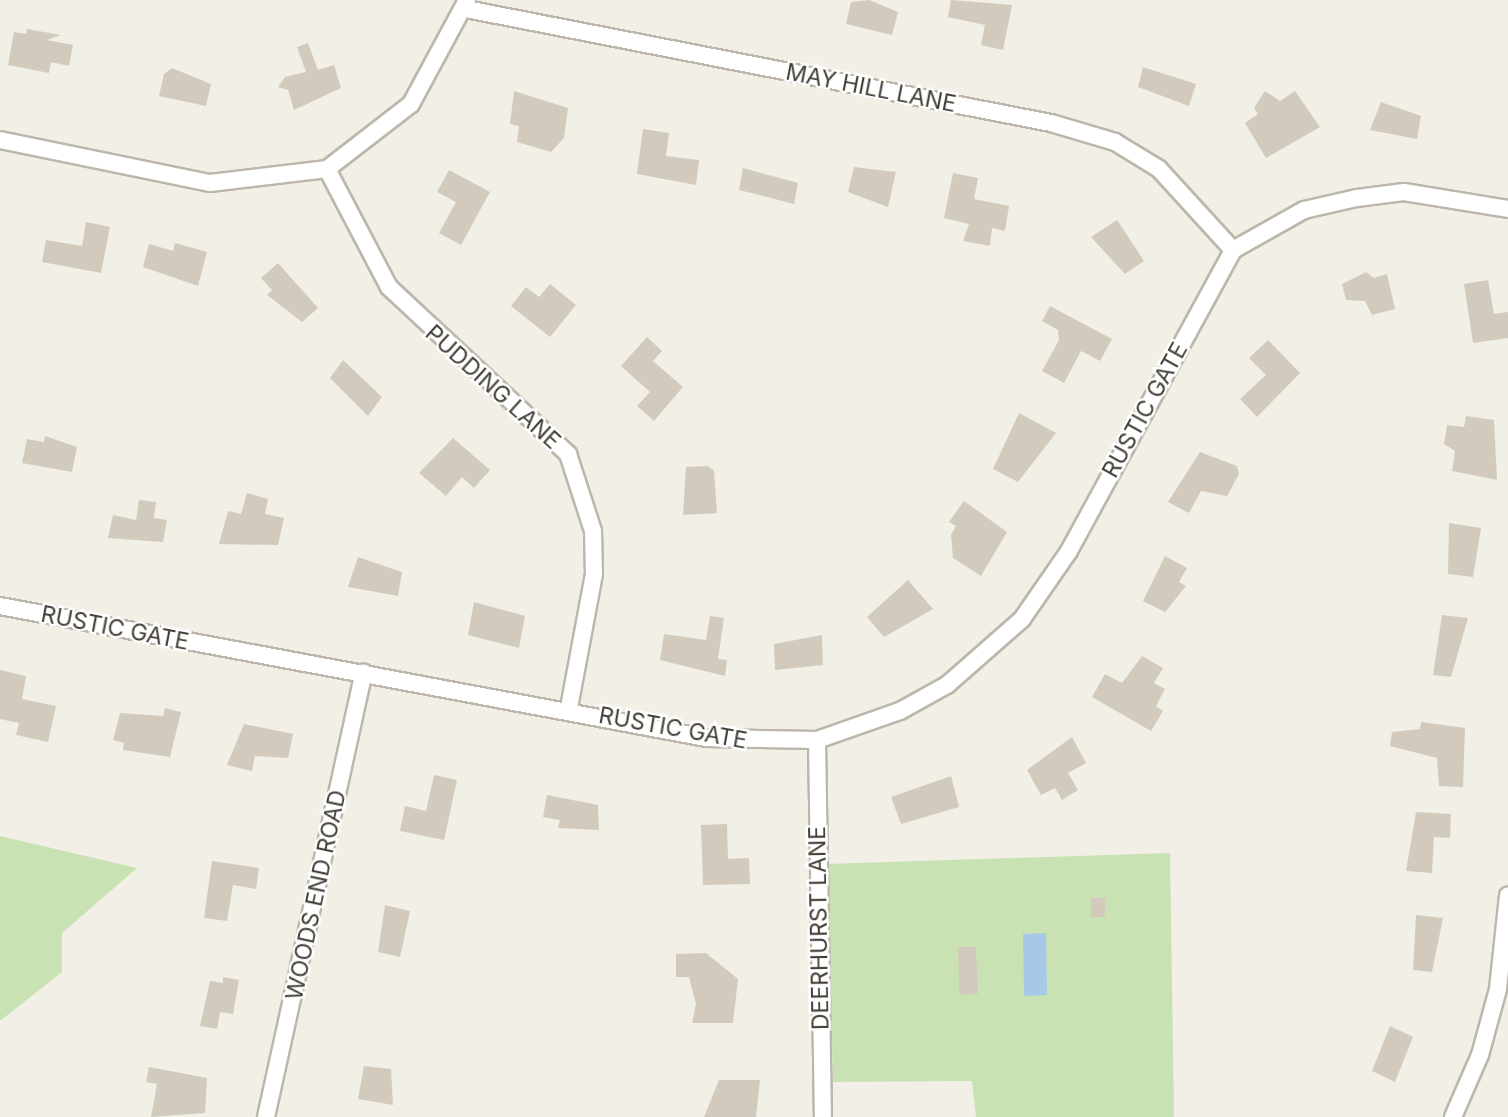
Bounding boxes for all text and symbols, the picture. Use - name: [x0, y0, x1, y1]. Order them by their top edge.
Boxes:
- street label: MAY HILL LANE: [784, 58, 958, 118]
- street label: PUDDING LANE: [420, 319, 566, 455]
- street label: RUSTIC GATE: [1097, 338, 1193, 482]
- street label: RUSTIC GATE: [39, 600, 191, 656]
- street label: RUSTIC GATE: [597, 701, 749, 755]
- street label: WOODS END ROAD: [280, 787, 352, 1003]
- street label: DEERHURST LANE: [803, 826, 835, 1030]

